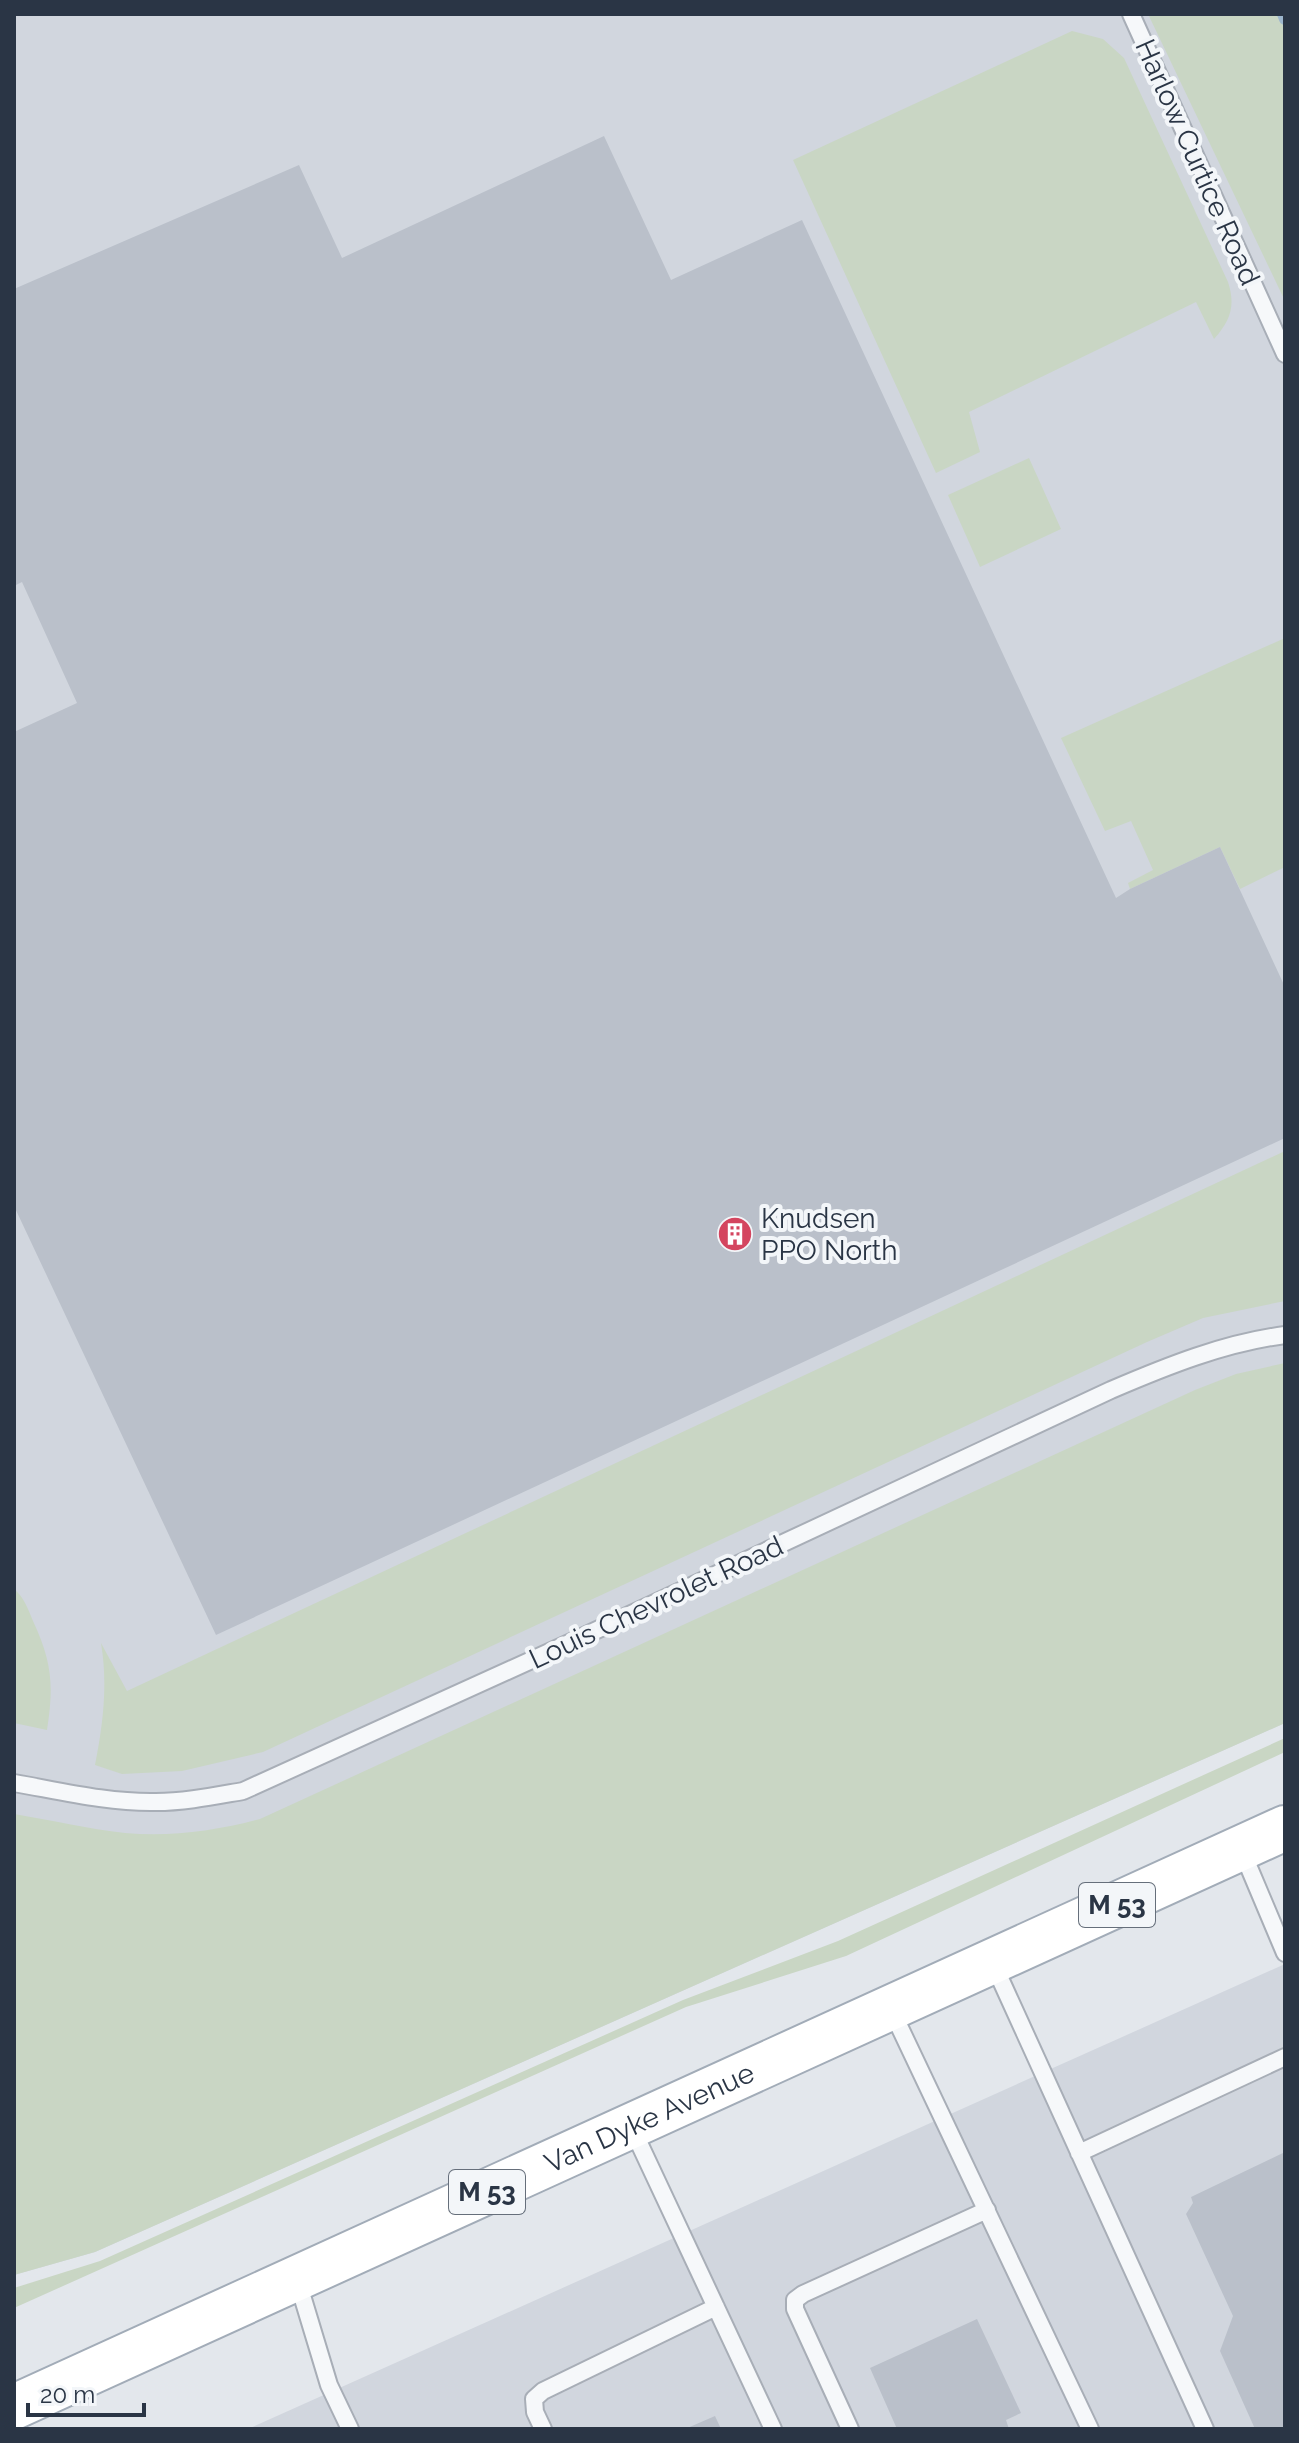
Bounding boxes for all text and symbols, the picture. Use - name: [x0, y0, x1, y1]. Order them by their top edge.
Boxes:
- street label: Harlow Curtice Road: [1128, 34, 1267, 290]
- place label: Knudsen PPO North: [761, 1202, 898, 1267]
- building icon: Knudsen PPO North: [716, 1215, 754, 1253]
- street label: Louis Chevrolet Road: [524, 1529, 788, 1676]
- road number: M 53: [1079, 1883, 1155, 1927]
- street label: Van Dyke Avenue: [539, 2056, 759, 2180]
- road number: M 53: [449, 2170, 525, 2214]
- scale bar: [28, 2367, 144, 2417]
- text: 20 m: [40, 2380, 95, 2409]

